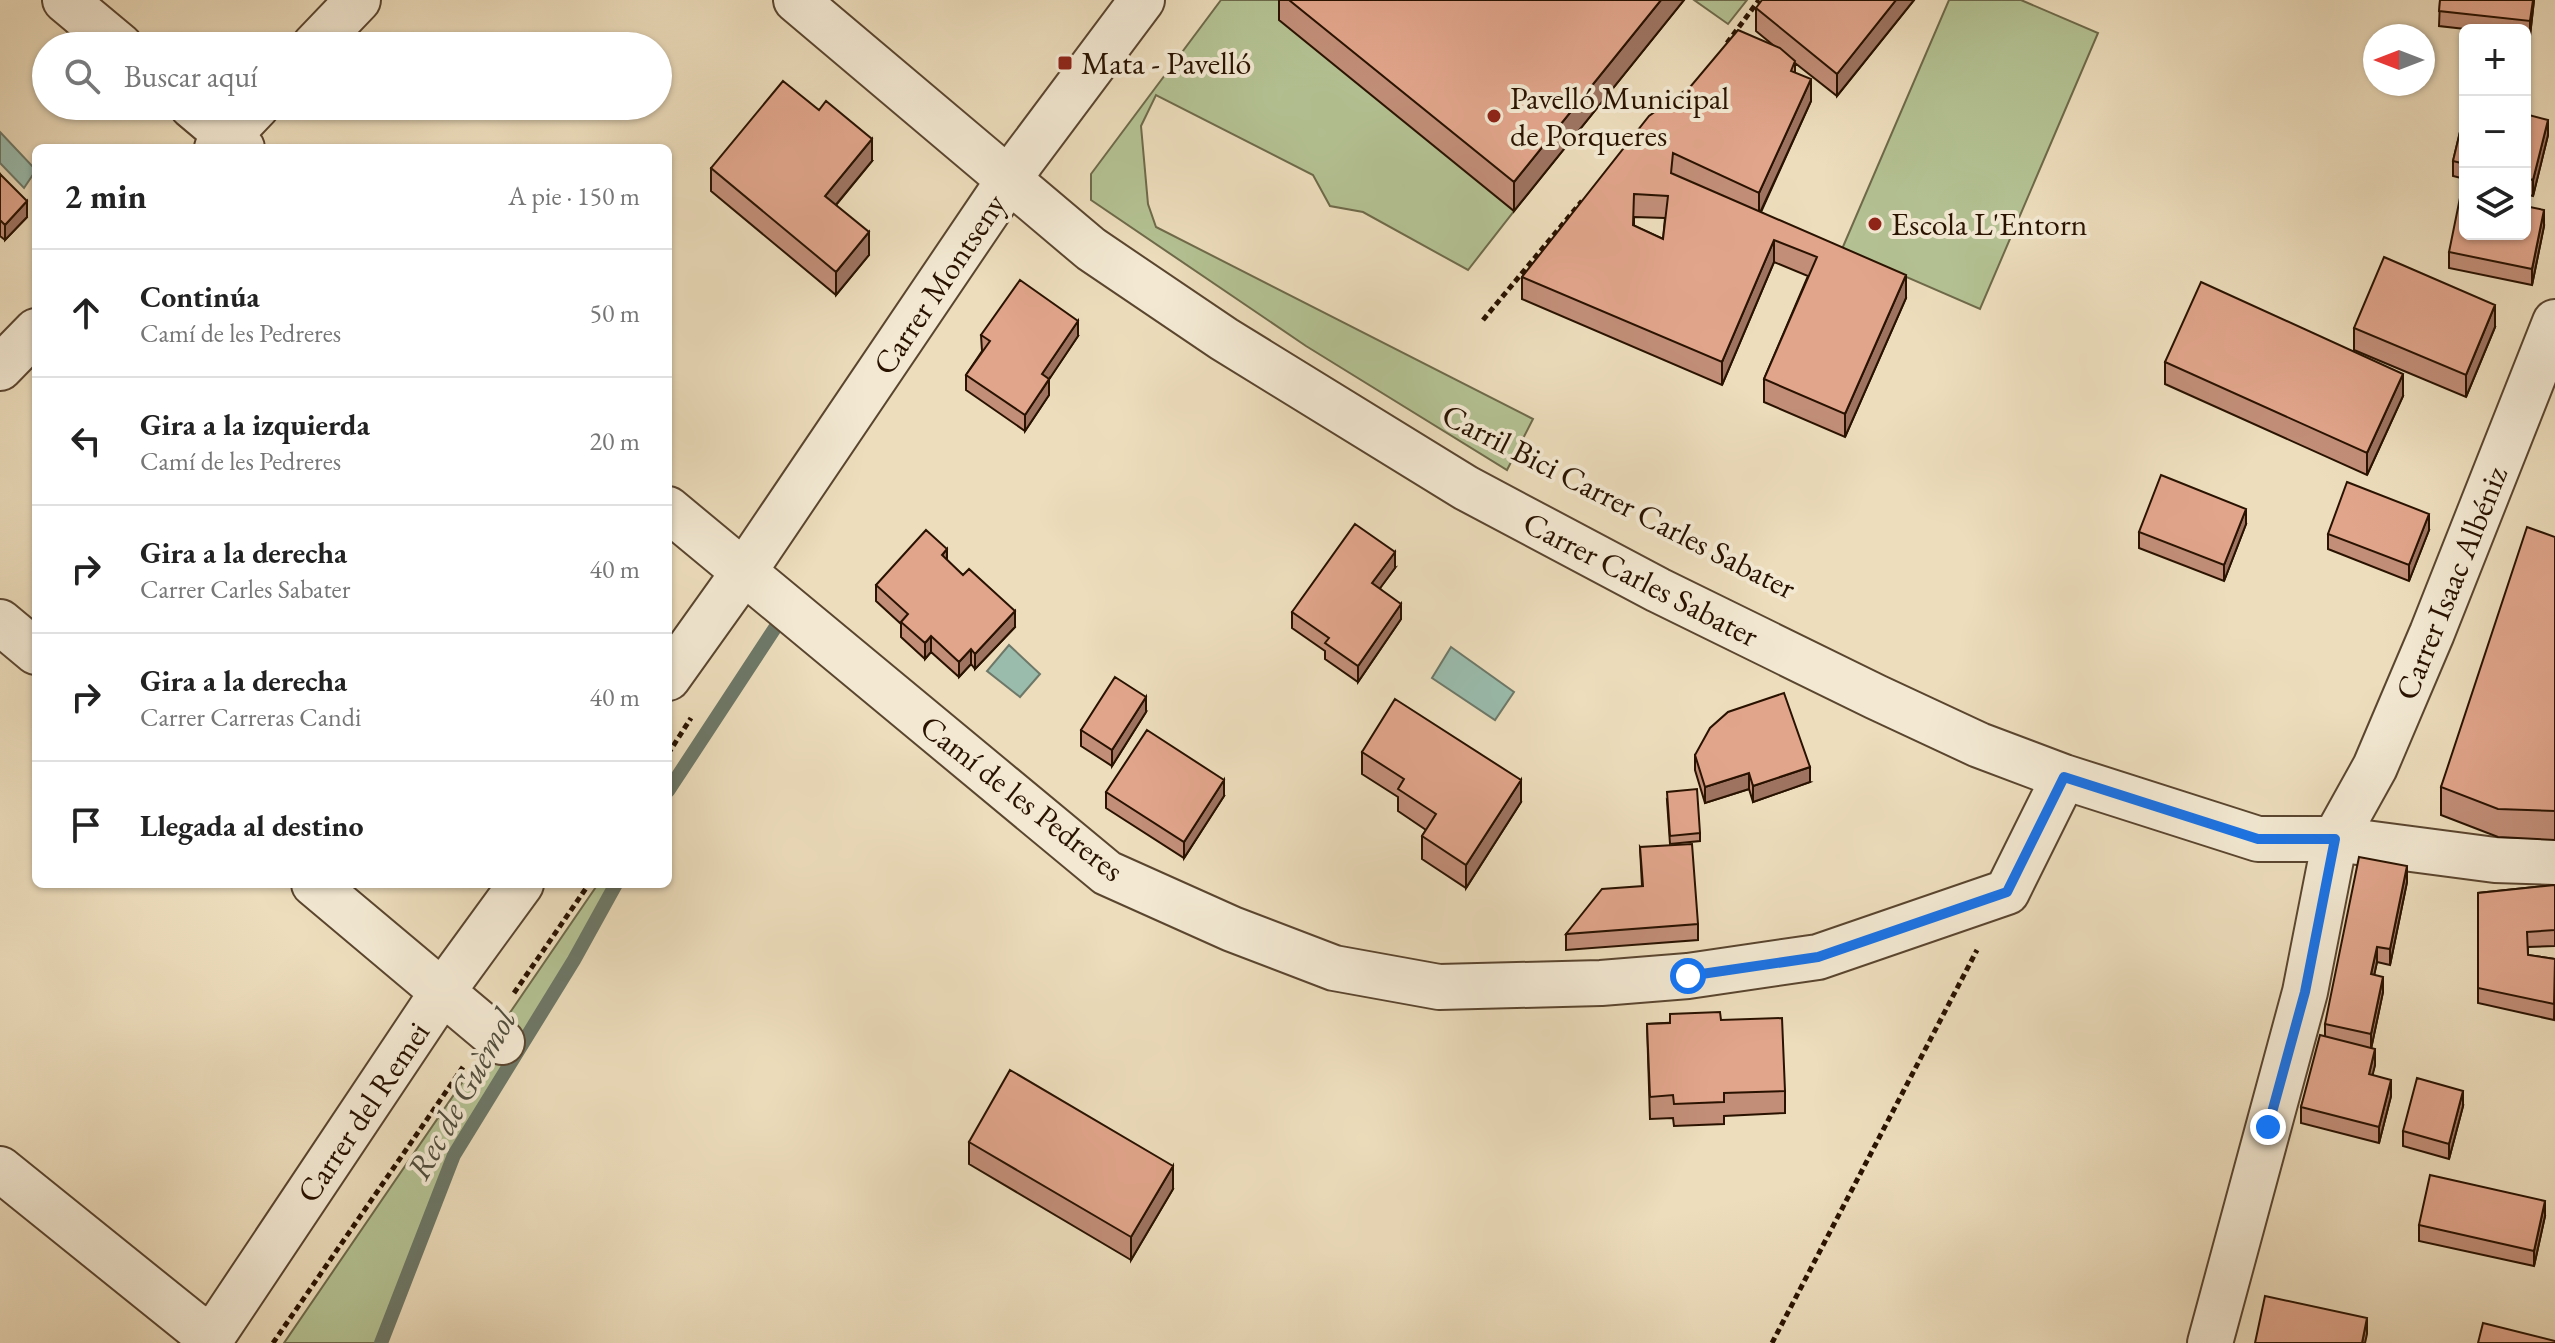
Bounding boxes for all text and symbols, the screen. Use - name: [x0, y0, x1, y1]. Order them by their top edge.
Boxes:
- north arrow: [2363, 24, 2435, 96]
- map controls: [2459, 24, 2531, 240]
- button: +: [2459, 24, 2531, 96]
- search box: [32, 32, 672, 120]
- place label: Mata - Pavelló: [1081, 42, 1251, 84]
- icon: search: [60, 54, 104, 98]
- marker: Mata - Pavelló: [1056, 54, 1074, 72]
- text: Buscar aquí: [124, 57, 258, 96]
- place label: Pavelló Municipal de Porqueres: [1510, 77, 1730, 156]
- button: −: [2459, 96, 2531, 168]
- marker: Pavelló Municipal de Porqueres: [1485, 107, 1503, 125]
- button: layers: [2459, 168, 2531, 240]
- text: 2 min: [64, 174, 147, 218]
- text: A pie · 150 m: [508, 179, 640, 213]
- street label: Carrer Montseny: [863, 184, 1016, 383]
- place label: Escola L'Entorn: [1891, 203, 2088, 245]
- marker: Escola L'Entorn: [1866, 215, 1884, 233]
- text: Continúa: [140, 277, 260, 316]
- icon: ahead: [64, 291, 108, 335]
- text: 50 m: [590, 296, 640, 330]
- text: Camí de les Pedreres: [140, 316, 341, 350]
- street label: Carril Bici Carrer Carles Sabater: [1436, 395, 1802, 607]
- text: Gira a la izquierda: [140, 405, 370, 444]
- icon: left: [64, 419, 108, 463]
- text: 20 m: [590, 424, 640, 458]
- text: Camí de les Pedreres: [140, 444, 341, 478]
- street label: Carrer Isaac Albéniz: [2385, 460, 2517, 706]
- street label: Carrer Carles Sabater: [1517, 503, 1765, 655]
- text: Gira a la derecha: [140, 533, 347, 572]
- icon: right: [64, 547, 108, 591]
- text: 40 m: [590, 552, 640, 586]
- text: Carrer Carles Sabater: [140, 572, 350, 606]
- text: Gira a la derecha: [140, 661, 347, 700]
- icon: right: [64, 675, 108, 719]
- text: 40 m: [590, 680, 640, 714]
- text: Carrer Carreras Candi: [140, 700, 361, 734]
- street label: Camí de les Pedreres: [911, 705, 1133, 891]
- icon: arrive: [64, 803, 108, 847]
- text: Llegada al destino: [140, 806, 364, 845]
- route start: [1670, 958, 1706, 994]
- water label: Rec de Guèmol: [396, 1000, 527, 1187]
- street label: Carrer del Remei: [287, 1013, 439, 1211]
- route end: [2250, 1109, 2286, 1145]

